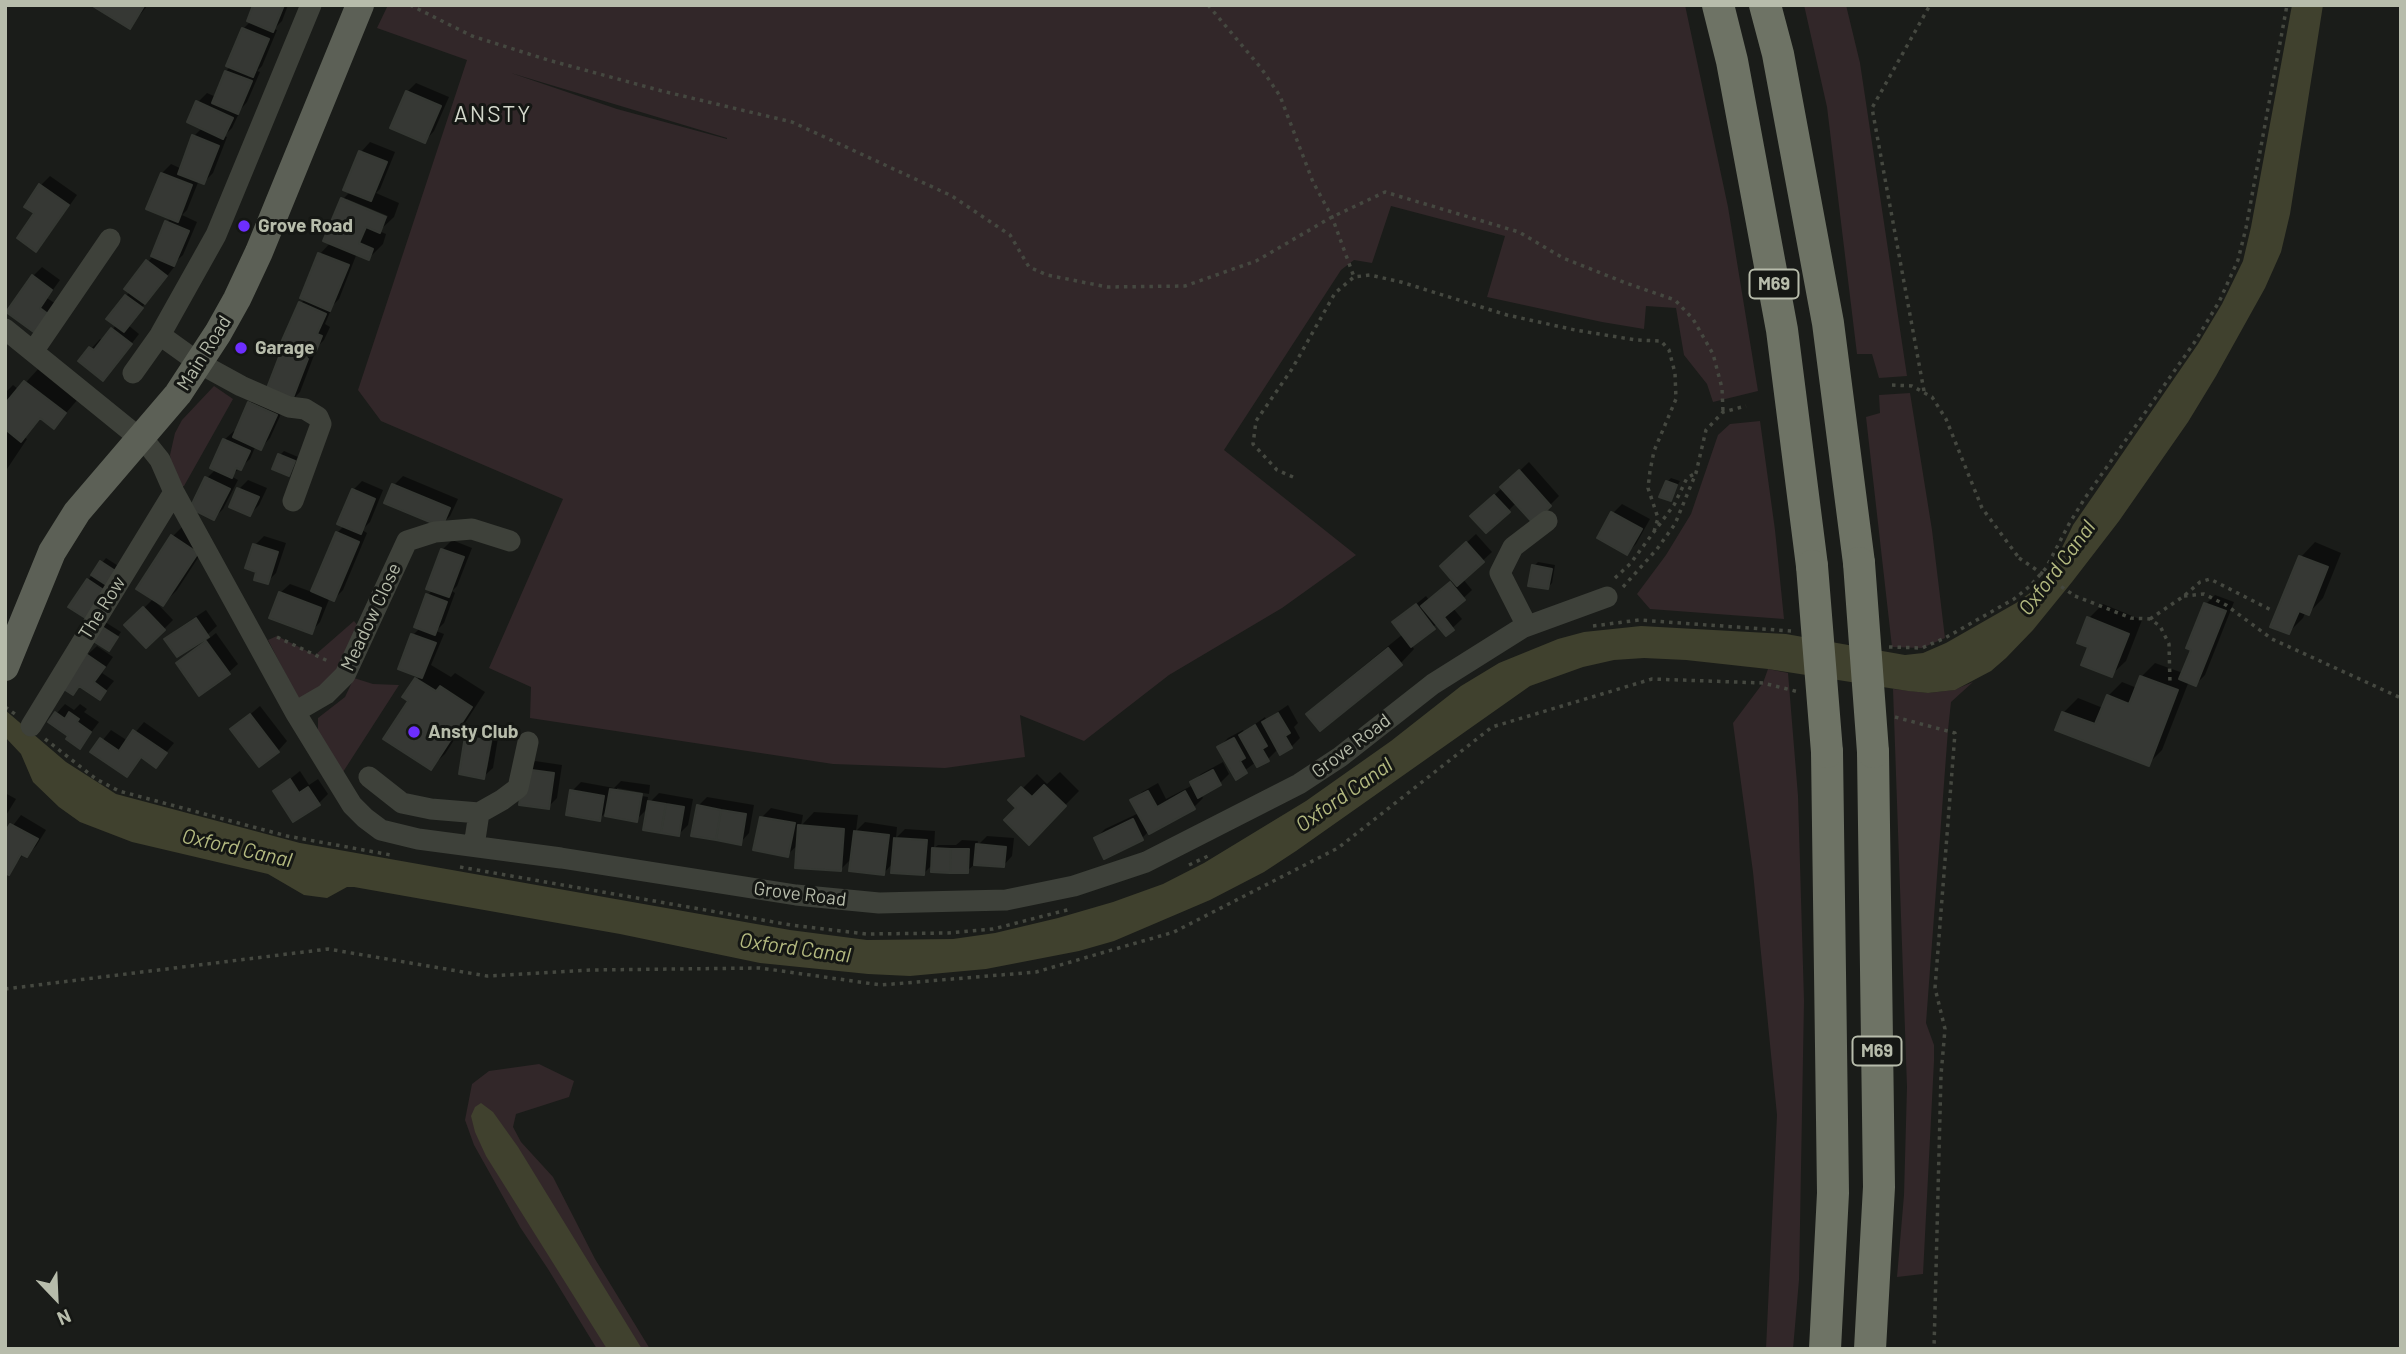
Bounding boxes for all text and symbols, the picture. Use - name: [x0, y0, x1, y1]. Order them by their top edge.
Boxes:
- district label: ANSTY: [454, 100, 532, 128]
- place label: Grove Road: [258, 215, 353, 237]
- marker: Grove Road: [236, 218, 252, 234]
- road number: M69: [1750, 270, 1798, 298]
- street label: Main Road: [172, 311, 236, 395]
- place label: Garage: [255, 337, 315, 359]
- marker: Garage: [233, 340, 249, 356]
- water label: Oxford Canal: [2013, 516, 2101, 620]
- street label: Meadow Close: [336, 559, 406, 675]
- street label: The Row: [74, 572, 130, 644]
- street label: Grove Road: [1307, 709, 1395, 783]
- place label: Ansty Club: [428, 721, 519, 743]
- marker: Ansty Club: [406, 724, 422, 740]
- water label: Oxford Canal: [1291, 752, 1397, 838]
- water label: Oxford Canal: [179, 823, 295, 873]
- street label: Grove Road: [752, 877, 848, 911]
- water label: Oxford Canal: [738, 928, 852, 968]
- road number: M69: [1853, 1036, 1902, 1066]
- north arrow: [21, 1263, 91, 1333]
- text: N: [54, 1305, 75, 1331]

